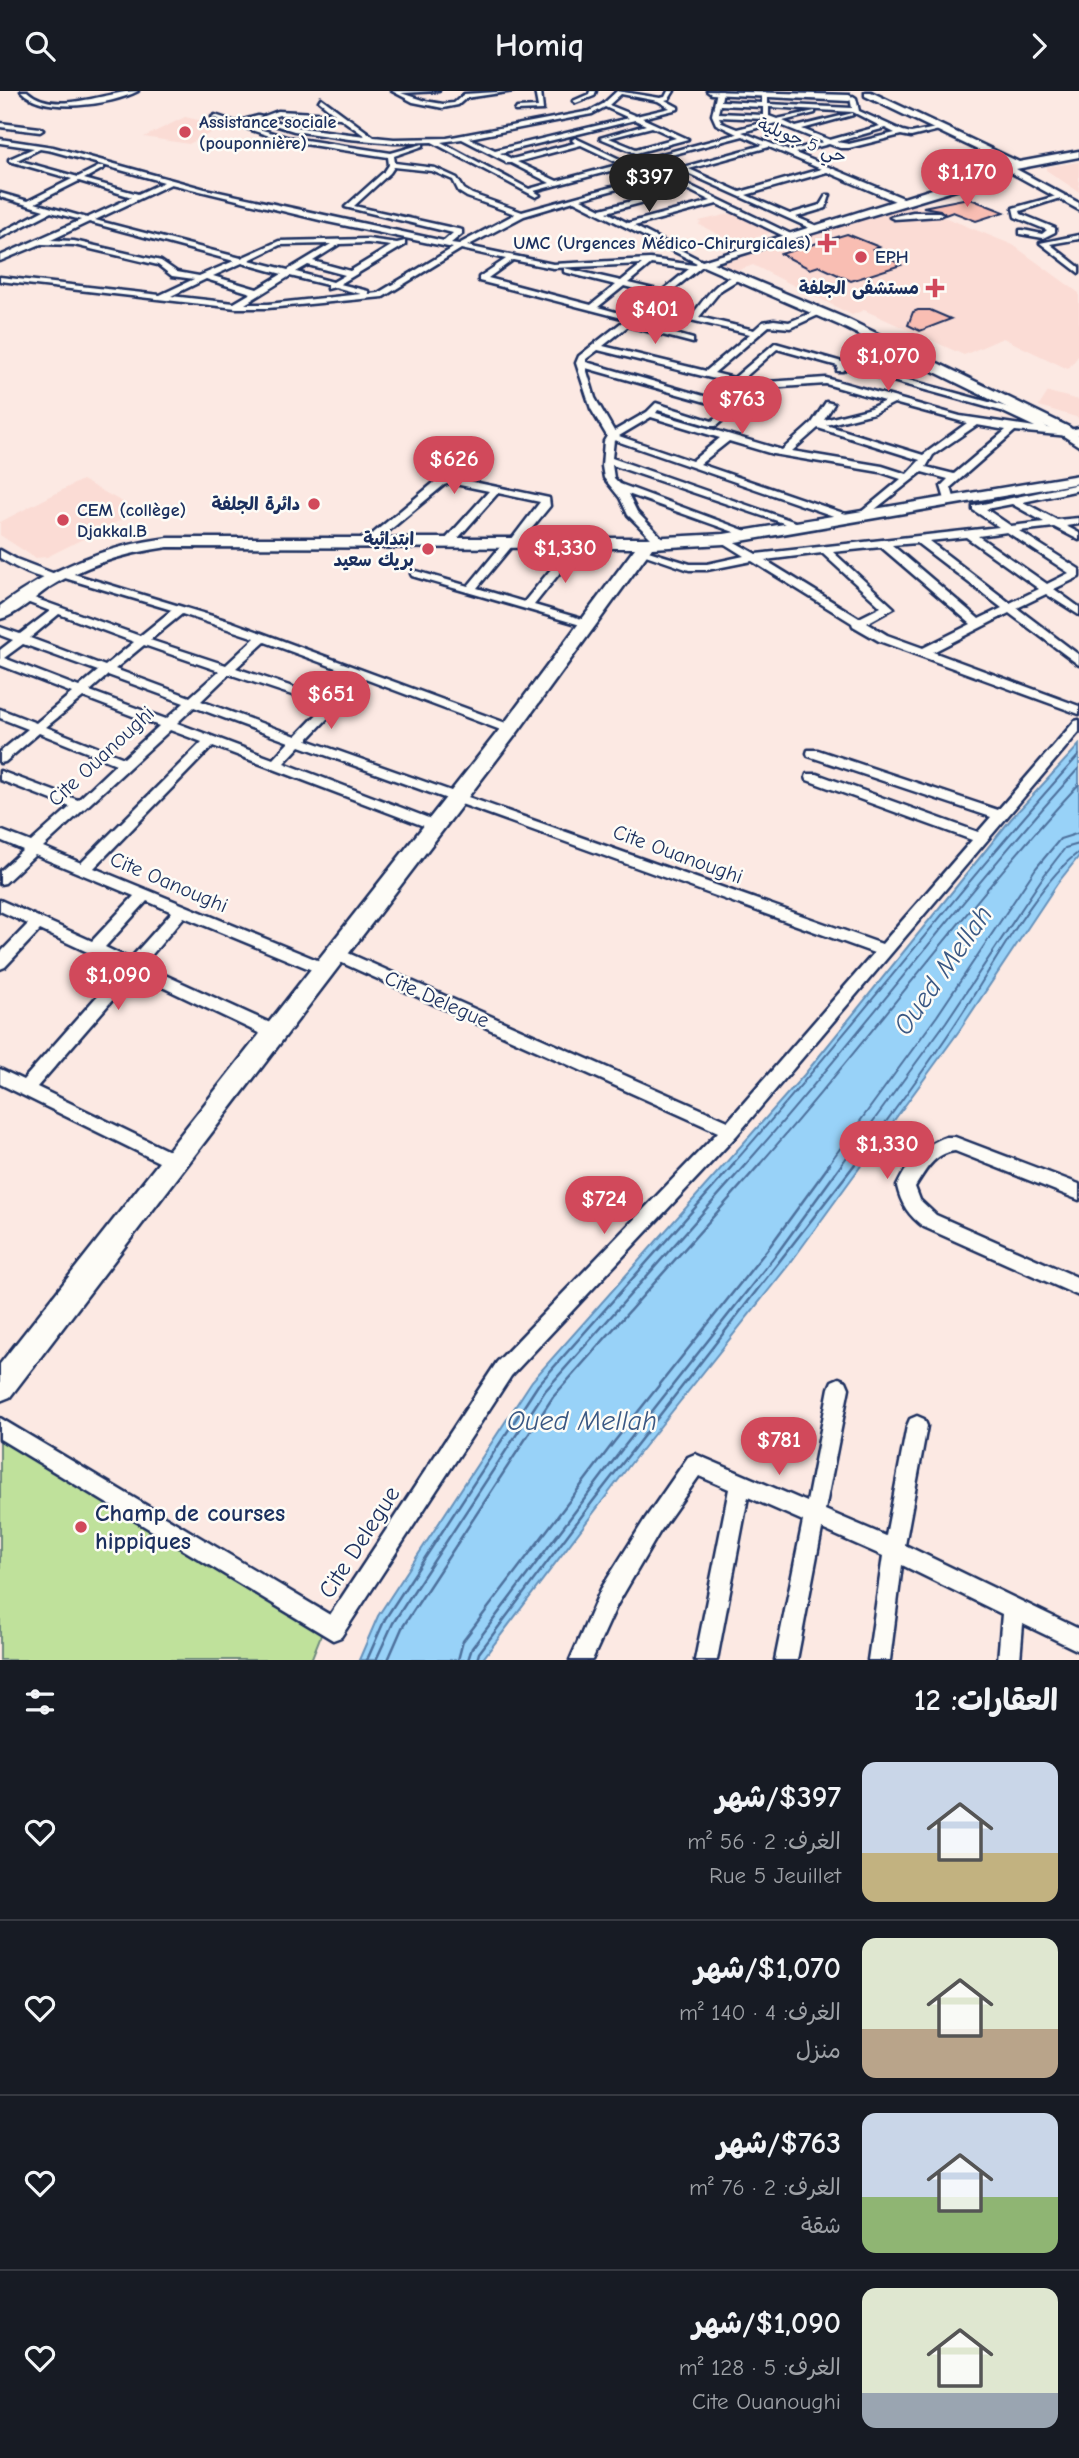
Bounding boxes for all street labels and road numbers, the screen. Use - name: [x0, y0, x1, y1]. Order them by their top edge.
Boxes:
- street label: حي 5 جويلية: [753, 114, 850, 173]
- street label: Cite Ouanoughi: [43, 701, 159, 811]
- street label: Cite Ouanoughi: [610, 819, 746, 889]
- street label: Cite Oanoughi: [107, 846, 231, 918]
- street label: Cite Delegue: [381, 965, 493, 1033]
- street label: Cite Delegue: [312, 1481, 406, 1603]

